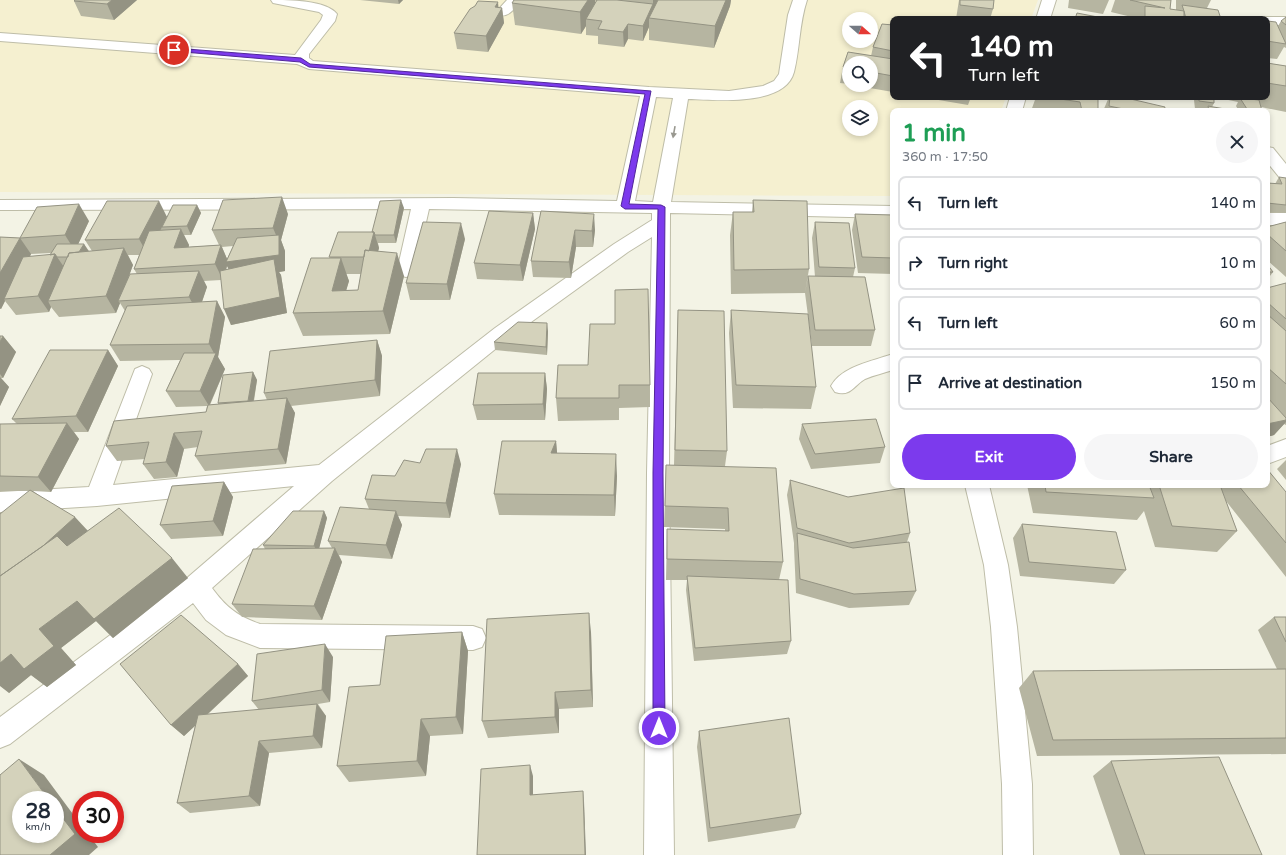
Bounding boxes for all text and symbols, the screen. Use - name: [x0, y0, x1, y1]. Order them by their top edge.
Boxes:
- north arrow: [842, 12, 878, 48]
- map controls: [842, 12, 878, 136]
- text: 140 m: [968, 30, 1054, 64]
- icon: left: [902, 32, 954, 84]
- pin: [157, 33, 191, 67]
- icon: arrive: [163, 39, 185, 61]
- button: search: [842, 56, 878, 92]
- text: Turn left: [968, 64, 1040, 86]
- button: layers: [842, 100, 878, 136]
- text: 1 min: [902, 119, 966, 148]
- button: close: [1216, 121, 1258, 163]
- one-way arrow: [671, 126, 677, 139]
- text: 360 m · 17:50: [902, 149, 988, 165]
- icon: left: [904, 192, 926, 214]
- text: Turn left: [938, 194, 998, 212]
- text: 140 m: [1210, 194, 1256, 212]
- icon: right: [904, 252, 926, 274]
- text: Turn right: [938, 254, 1008, 272]
- text: 10 m: [1219, 254, 1256, 272]
- icon: left: [904, 312, 926, 334]
- text: Turn left: [938, 314, 998, 332]
- text: 60 m: [1219, 314, 1256, 332]
- icon: arrive: [904, 372, 926, 394]
- text: Arrive at destination: [938, 374, 1082, 392]
- text: 150 m: [1210, 374, 1256, 392]
- button: Exit: [902, 434, 1076, 480]
- button: Share: [1084, 434, 1258, 480]
- position arrow: [638, 707, 680, 749]
- speed limit sign: 30: [72, 791, 124, 843]
- text: 28: [25, 800, 51, 824]
- text: km/h: [25, 821, 51, 833]

